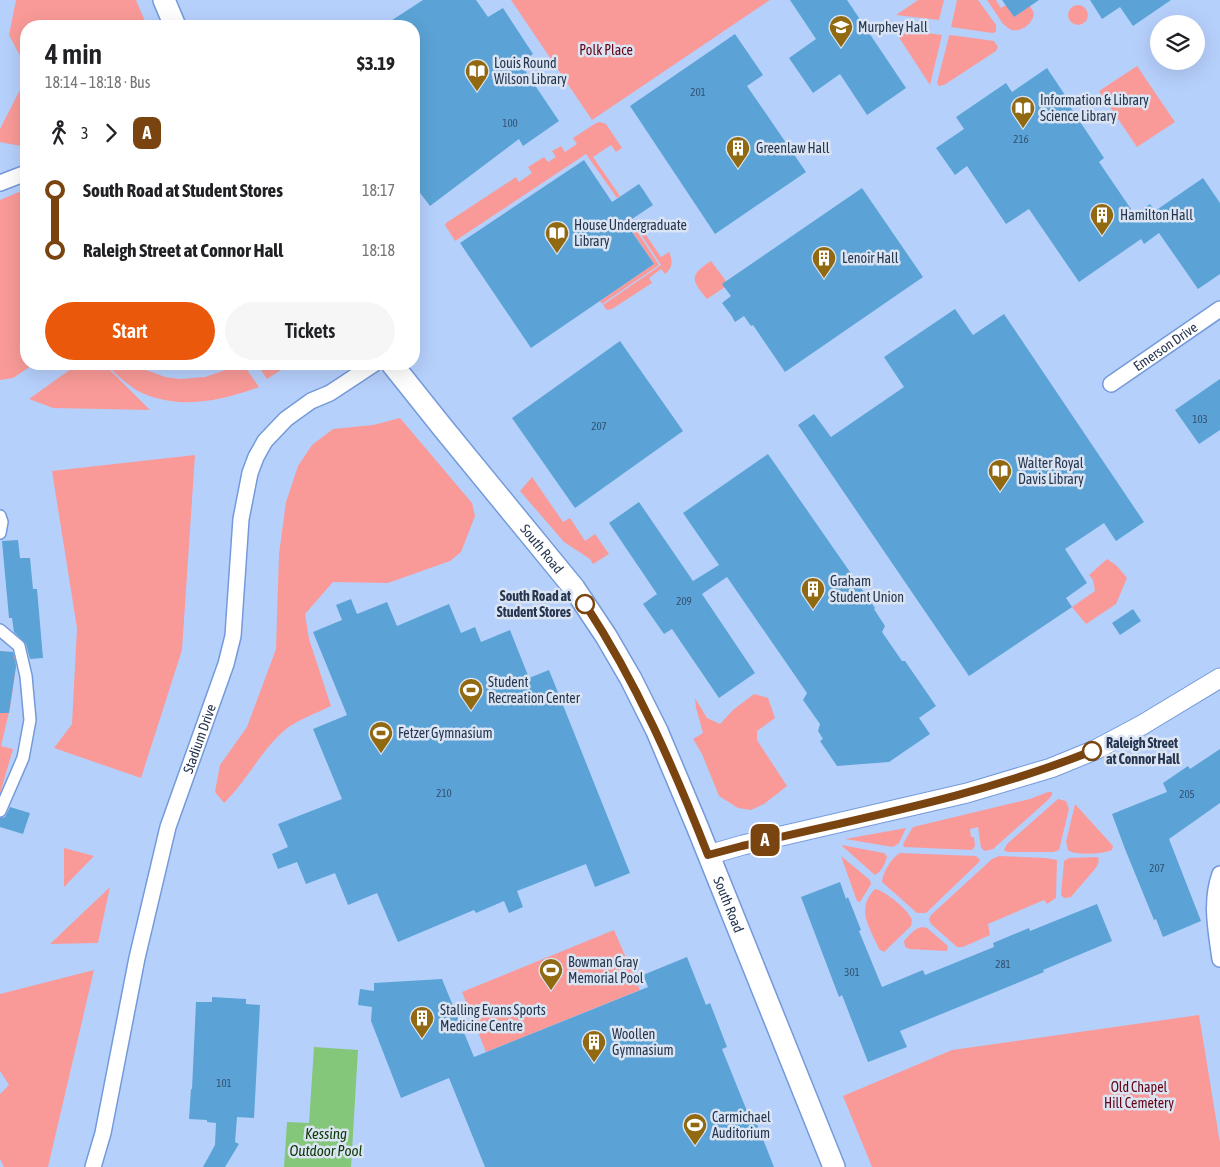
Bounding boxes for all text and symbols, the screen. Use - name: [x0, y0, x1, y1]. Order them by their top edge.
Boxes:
- school or university icon: Murphey Hall: [828, 14, 854, 48]
- map controls: [1150, 15, 1205, 70]
- button: layers: [1150, 15, 1205, 70]
- place label: Murphey Hall: [858, 19, 928, 35]
- text: 4 min: [45, 38, 102, 70]
- park label: Polk Place: [579, 42, 633, 58]
- text: $3.19: [357, 52, 395, 74]
- place label: Louis Round Wilson Library: [494, 55, 567, 87]
- library icon: Louis Round Wilson Library: [464, 58, 490, 92]
- text: 18:14 – 18:18 · Bus: [45, 73, 150, 91]
- house number: 201: [690, 86, 706, 98]
- place label: Information & Library Science Library: [1040, 92, 1149, 124]
- library icon: Information & Library Science Library: [1010, 95, 1036, 129]
- house number: 100: [502, 117, 518, 129]
- icon: walk: [45, 119, 73, 147]
- icon: forward: [97, 119, 125, 147]
- text: A: [143, 122, 151, 143]
- text: 3: [81, 124, 89, 142]
- house number: 216: [1013, 133, 1029, 145]
- building icon: Greenlaw Hall: [725, 135, 751, 169]
- place label: Greenlaw Hall: [756, 140, 830, 156]
- text: South Road at Student Stores: [83, 179, 283, 201]
- text: 18:17: [362, 181, 395, 199]
- building icon: Hamilton Hall: [1089, 202, 1115, 236]
- place label: Hamilton Hall: [1120, 207, 1193, 223]
- place label: House Undergraduate Library: [574, 217, 687, 249]
- library icon: House Undergraduate Library: [544, 220, 570, 254]
- text: Raleigh Street at Connor Hall: [83, 239, 283, 261]
- text: 18:18: [362, 241, 395, 259]
- building icon: Lenoir Hall: [811, 245, 837, 279]
- place label: Lenoir Hall: [842, 250, 899, 266]
- button: Start: [45, 302, 215, 360]
- button: Tickets: [225, 302, 395, 360]
- street label: Emerson Drive: [1130, 319, 1200, 374]
- house number: 103: [1192, 413, 1208, 425]
- house number: 207: [591, 420, 607, 432]
- place label: Walter Royal Davis Library: [1018, 455, 1084, 487]
- library icon: Walter Royal Davis Library: [987, 458, 1013, 492]
- street label: South Road: [517, 521, 567, 577]
- place label: Graham Student Union: [830, 573, 904, 605]
- building icon: Graham Student Union: [800, 576, 826, 610]
- place label: South Road at Student Stores: [497, 588, 571, 620]
- marker: South Road at Student Stores: [575, 594, 595, 614]
- house number: 209: [676, 595, 692, 607]
- place label: Student Recreation Center: [488, 674, 581, 706]
- sports icon: Student Recreation Center: [458, 677, 484, 711]
- street label: Stadium Drive: [180, 702, 219, 776]
- sports icon: Fetzer Gymnasium: [368, 720, 394, 754]
- place label: Fetzer Gymnasium: [398, 725, 493, 741]
- place label: Raleigh Street at Connor Hall: [1106, 735, 1180, 767]
- marker: Raleigh Street at Connor Hall: [1082, 741, 1102, 761]
- house number: 210: [436, 787, 452, 799]
- house number: 205: [1179, 788, 1195, 800]
- line badge: A: [749, 824, 781, 856]
- text: A: [761, 829, 769, 850]
- house number: 207: [1149, 862, 1165, 874]
- street label: South Road: [710, 874, 747, 935]
- place label: Bowman Gray Memorial Pool: [568, 954, 644, 986]
- sports icon: Bowman Gray Memorial Pool: [538, 957, 564, 991]
- house number: 281: [995, 958, 1011, 970]
- house number: 301: [844, 966, 860, 978]
- place label: Stalling Evans Sports Medicine Centre: [440, 1002, 546, 1034]
- building icon: Stalling Evans Sports Medicine Centre: [409, 1005, 435, 1039]
- place label: Woollen Gymnasium: [612, 1026, 674, 1058]
- building icon: Woollen Gymnasium: [581, 1029, 607, 1063]
- house number: 101: [216, 1077, 232, 1089]
- park label: Old Chapel Hill Cemetery: [1104, 1079, 1174, 1111]
- place label: Carmichael Auditorium: [712, 1109, 771, 1141]
- sports icon: Carmichael Auditorium: [682, 1112, 708, 1146]
- water label: Kessing Outdoor Pool: [289, 1125, 363, 1159]

